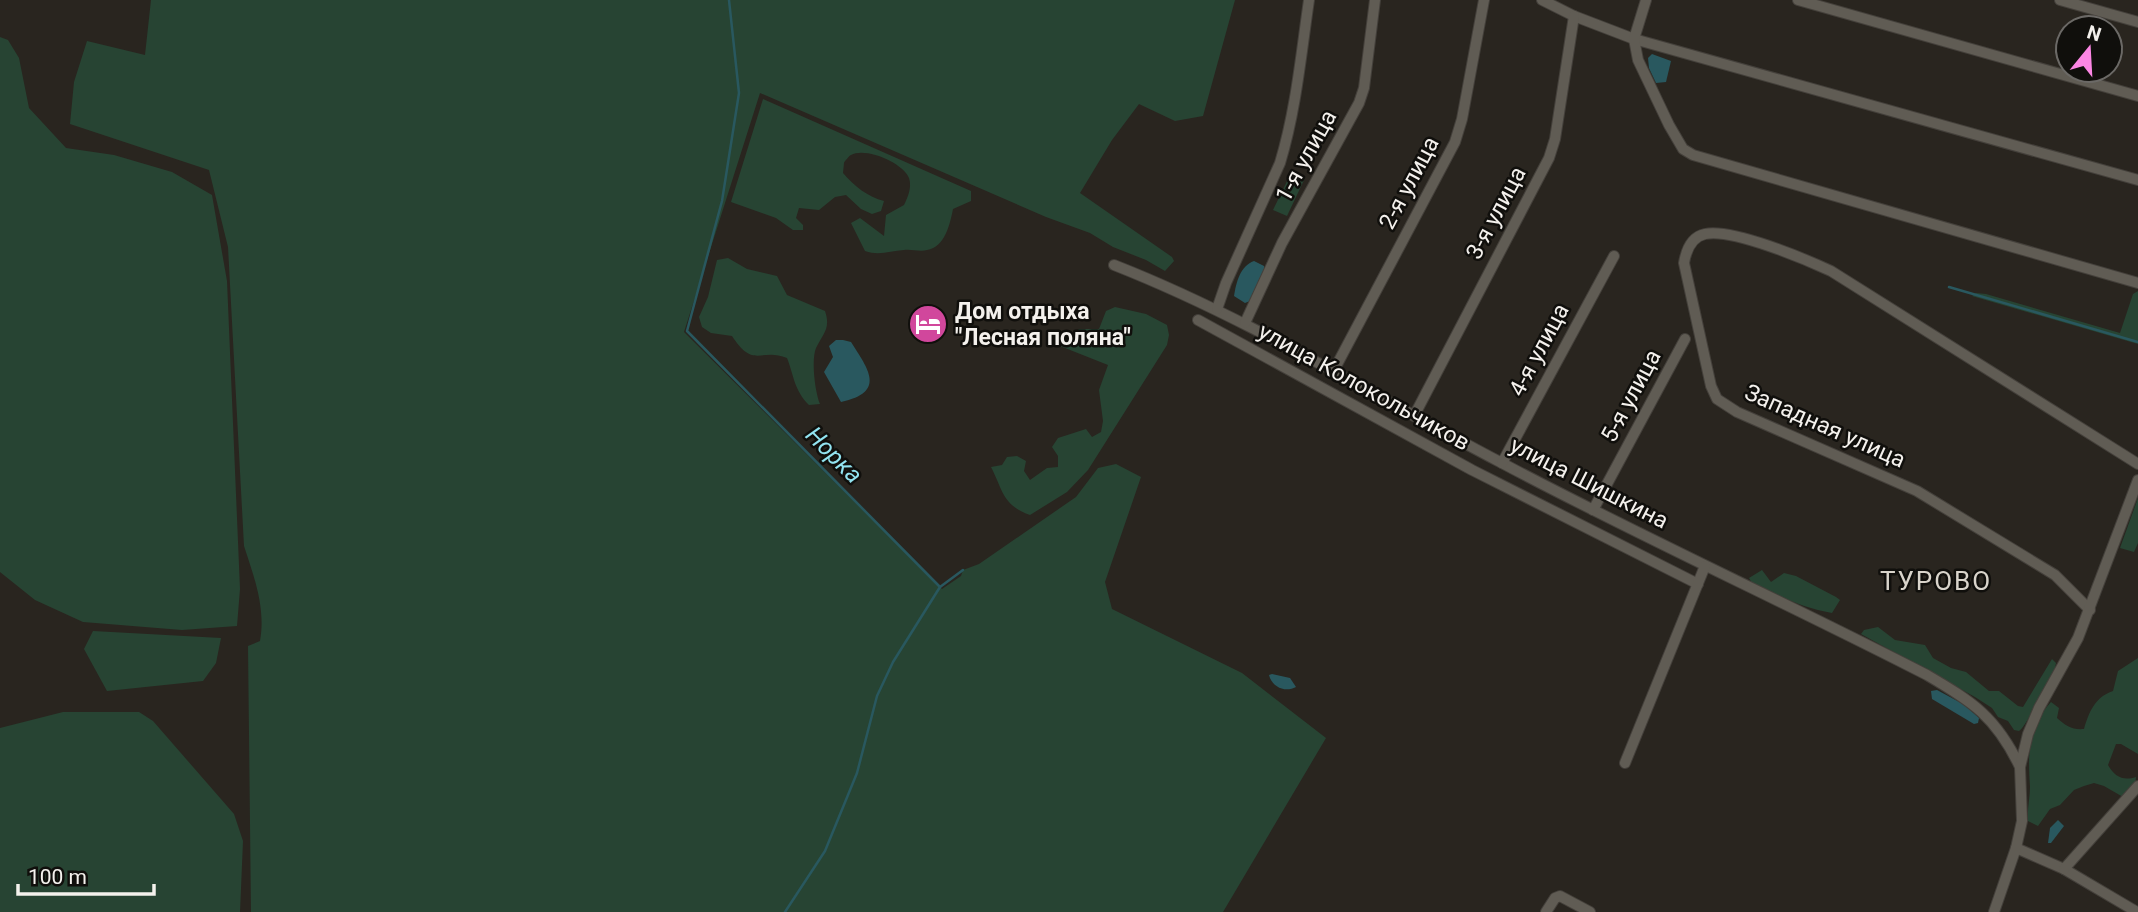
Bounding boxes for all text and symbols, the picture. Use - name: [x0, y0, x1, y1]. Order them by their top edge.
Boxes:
- north arrow: [2054, 14, 2124, 84]
- text: N: [2084, 20, 2104, 46]
- street label: 1-я улица: [1270, 105, 1342, 207]
- street label: 2-я улица: [1373, 132, 1445, 234]
- street label: 3-я улица: [1460, 162, 1532, 264]
- place label: Дом отдыха "Лесная поляна": [955, 298, 1131, 351]
- street label: 4-я улица: [1503, 299, 1575, 401]
- hotel icon: Дом отдыха "Лесная поляна": [907, 303, 949, 345]
- street label: улица Колокольчиков: [1254, 318, 1474, 456]
- street label: 5-я улица: [1595, 345, 1667, 447]
- street label: Западная улица: [1740, 378, 1910, 474]
- water label: Норка: [800, 421, 868, 489]
- street label: улица Шишкина: [1505, 432, 1673, 534]
- district label: ТУРОВО: [1880, 566, 1992, 596]
- scale bar: [18, 852, 154, 896]
- text: 100 m: [28, 865, 87, 889]

